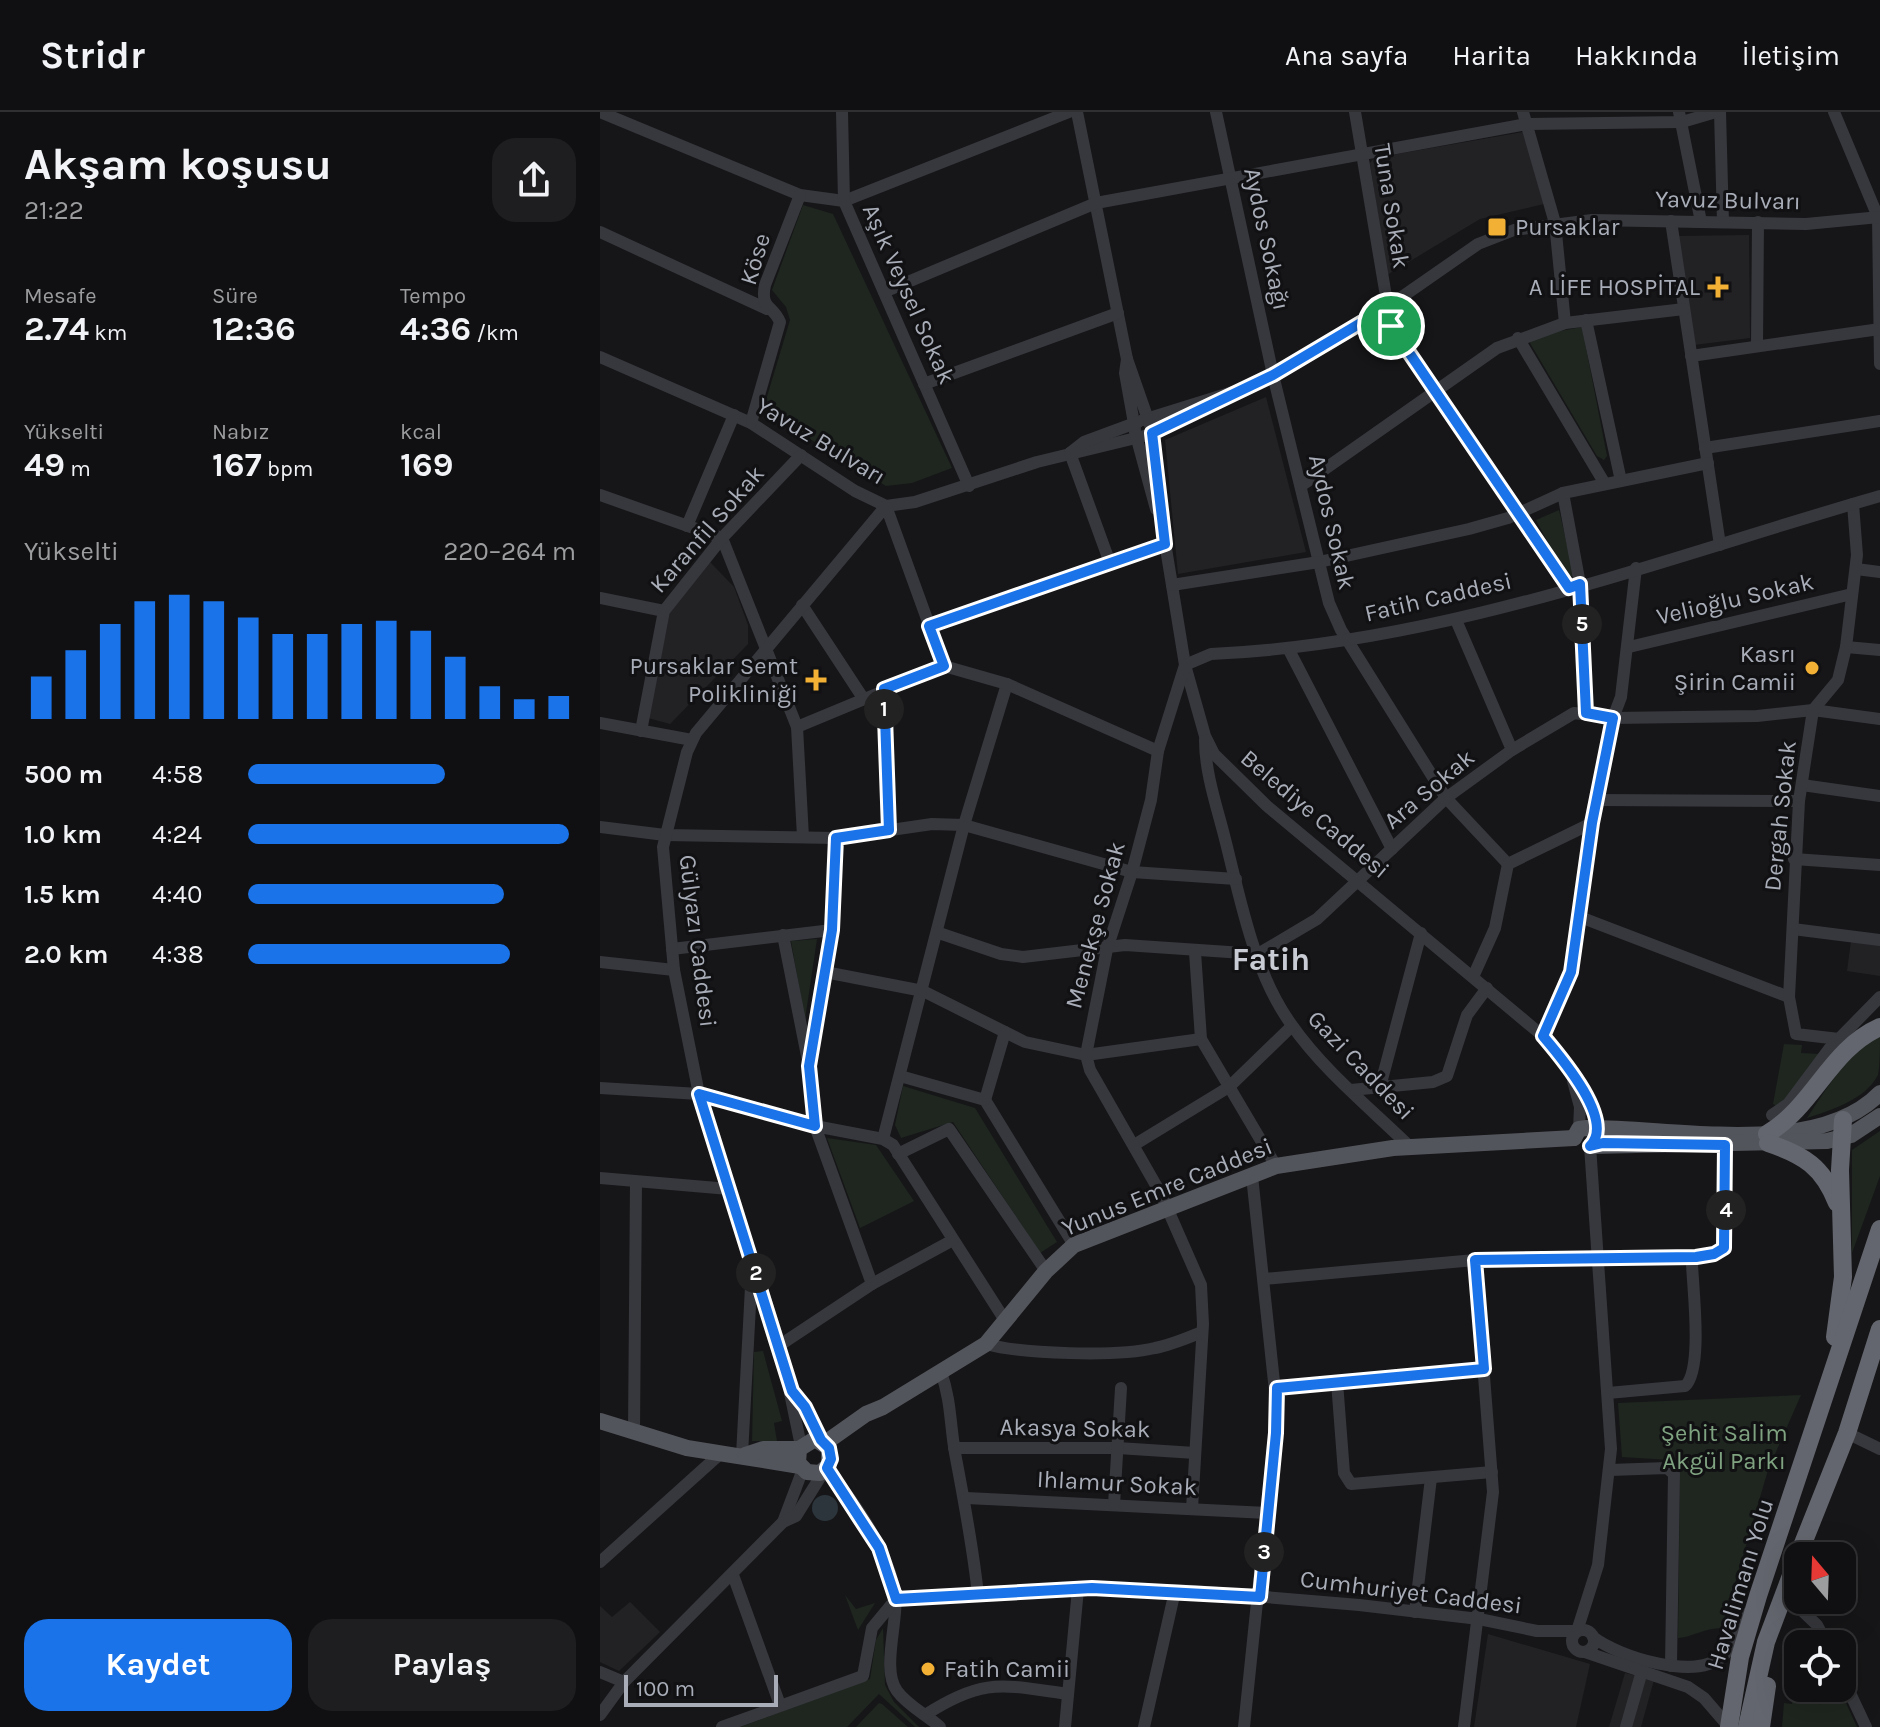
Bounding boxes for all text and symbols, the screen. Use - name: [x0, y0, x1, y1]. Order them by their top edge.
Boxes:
- text: Stridr: [40, 33, 145, 78]
- text: Ana sayfa: [1285, 39, 1408, 72]
- text: Harita: [1452, 39, 1531, 72]
- text: Hakkında: [1575, 39, 1698, 72]
- text: İletişim: [1742, 39, 1840, 72]
- button: share: [492, 138, 576, 222]
- text: Akşam koşusu: [24, 139, 332, 190]
- street label: Tuna Sokak: [1368, 142, 1416, 270]
- street label: Aydos Sokağı: [1238, 165, 1296, 313]
- street label: Yavuz Bulvarı: [1655, 185, 1801, 215]
- text: 21:22: [24, 195, 84, 226]
- street label: Aşık Veysel Sokak: [857, 200, 961, 388]
- place label: Pursaklar: [1515, 213, 1620, 241]
- marker: Pursaklar: [1486, 216, 1508, 238]
- street label: Köse: [734, 230, 776, 288]
- place label: A LİFE HOSPİTAL: [1529, 273, 1701, 301]
- marker: A LİFE HOSPİTAL: [1707, 276, 1729, 298]
- text: Mesafe: [24, 283, 96, 309]
- text: Süre: [212, 283, 258, 309]
- text: Tempo: [400, 283, 466, 309]
- pin: [1357, 292, 1425, 360]
- icon: arrive: [1369, 304, 1413, 348]
- text: 2.74: [24, 309, 89, 349]
- text: 12:36: [212, 309, 296, 349]
- text: 4:36: [400, 309, 471, 349]
- text: km: [89, 320, 127, 346]
- text: /km: [471, 320, 519, 346]
- street label: Yavuz Bulvarı: [751, 391, 891, 491]
- text: Yükselti: [24, 419, 104, 445]
- text: Nabız: [212, 419, 269, 445]
- text: kcal: [400, 419, 442, 445]
- text: 49: [24, 445, 65, 485]
- text: 167: [212, 445, 262, 485]
- text: 169: [400, 445, 454, 485]
- street label: Aydos Sokak: [1303, 452, 1361, 592]
- text: m: [65, 456, 91, 482]
- text: bpm: [262, 456, 313, 482]
- street label: Karanfil Sokak: [644, 459, 770, 599]
- text: Yükselti: [24, 536, 119, 567]
- text: 220–264 m: [443, 536, 576, 567]
- street label: Fatih Caddesi: [1362, 566, 1514, 628]
- street label: Velioğlu Sokak: [1654, 567, 1816, 631]
- pin: 5: [1562, 604, 1602, 644]
- text: 5: [1576, 611, 1588, 637]
- place label: Kasrı Şirin Camii: [1674, 640, 1796, 696]
- place label: Pursaklar Semt Polikliniği: [630, 652, 798, 708]
- marker: Kasrı Şirin Camii: [1803, 659, 1821, 677]
- marker: Pursaklar Semt Polikliniği: [805, 669, 827, 691]
- pin: 1: [864, 689, 904, 729]
- text: 1: [880, 696, 888, 722]
- street label: Dergah Sokak: [1758, 739, 1802, 893]
- street label: Ara Sokak: [1378, 743, 1480, 835]
- street label: Belediye Caddesi: [1235, 744, 1395, 884]
- text: 500 m: [24, 759, 103, 790]
- text: 4:58: [152, 759, 203, 790]
- text: 1.0 km: [24, 819, 102, 850]
- text: 4:24: [152, 819, 202, 850]
- street label: Menekşe Sokak: [1059, 839, 1131, 1011]
- street label: Gülyazı Caddesi: [674, 853, 722, 1029]
- text: 1.5 km: [24, 879, 101, 910]
- text: 4:40: [152, 879, 202, 910]
- text: 2.0 km: [24, 939, 108, 970]
- text: 4:38: [152, 939, 204, 970]
- district label: Fatih: [1232, 941, 1310, 978]
- street label: Gazi Caddesi: [1302, 1004, 1420, 1126]
- street label: Yunus Emre Caddesi: [1058, 1132, 1276, 1242]
- pin: 4: [1706, 1190, 1746, 1230]
- text: 4: [1719, 1197, 1733, 1223]
- pin: 2: [736, 1253, 776, 1293]
- text: 2: [749, 1260, 763, 1286]
- street label: Akasya Sokak: [999, 1413, 1151, 1443]
- park label: Şehit Salim Akgül Parkı: [1660, 1419, 1788, 1475]
- street label: Ihlamur Sokak: [1036, 1465, 1198, 1501]
- street label: Havalimanı Yolu: [1701, 1495, 1779, 1673]
- pin: 3: [1244, 1532, 1284, 1572]
- text: 3: [1257, 1539, 1271, 1565]
- north arrow: [1784, 1542, 1856, 1614]
- map controls: [1784, 1542, 1856, 1702]
- street label: Cumhuriyet Caddesi: [1299, 1565, 1523, 1619]
- button: Kaydet: [24, 1619, 292, 1711]
- button: Paylaş: [308, 1619, 576, 1711]
- button: locate: [1784, 1630, 1856, 1702]
- place label: Fatih Camii: [944, 1655, 1070, 1683]
- marker: Fatih Camii: [919, 1660, 937, 1678]
- scale bar: [624, 1671, 778, 1707]
- text: 100 m: [636, 1676, 695, 1702]

